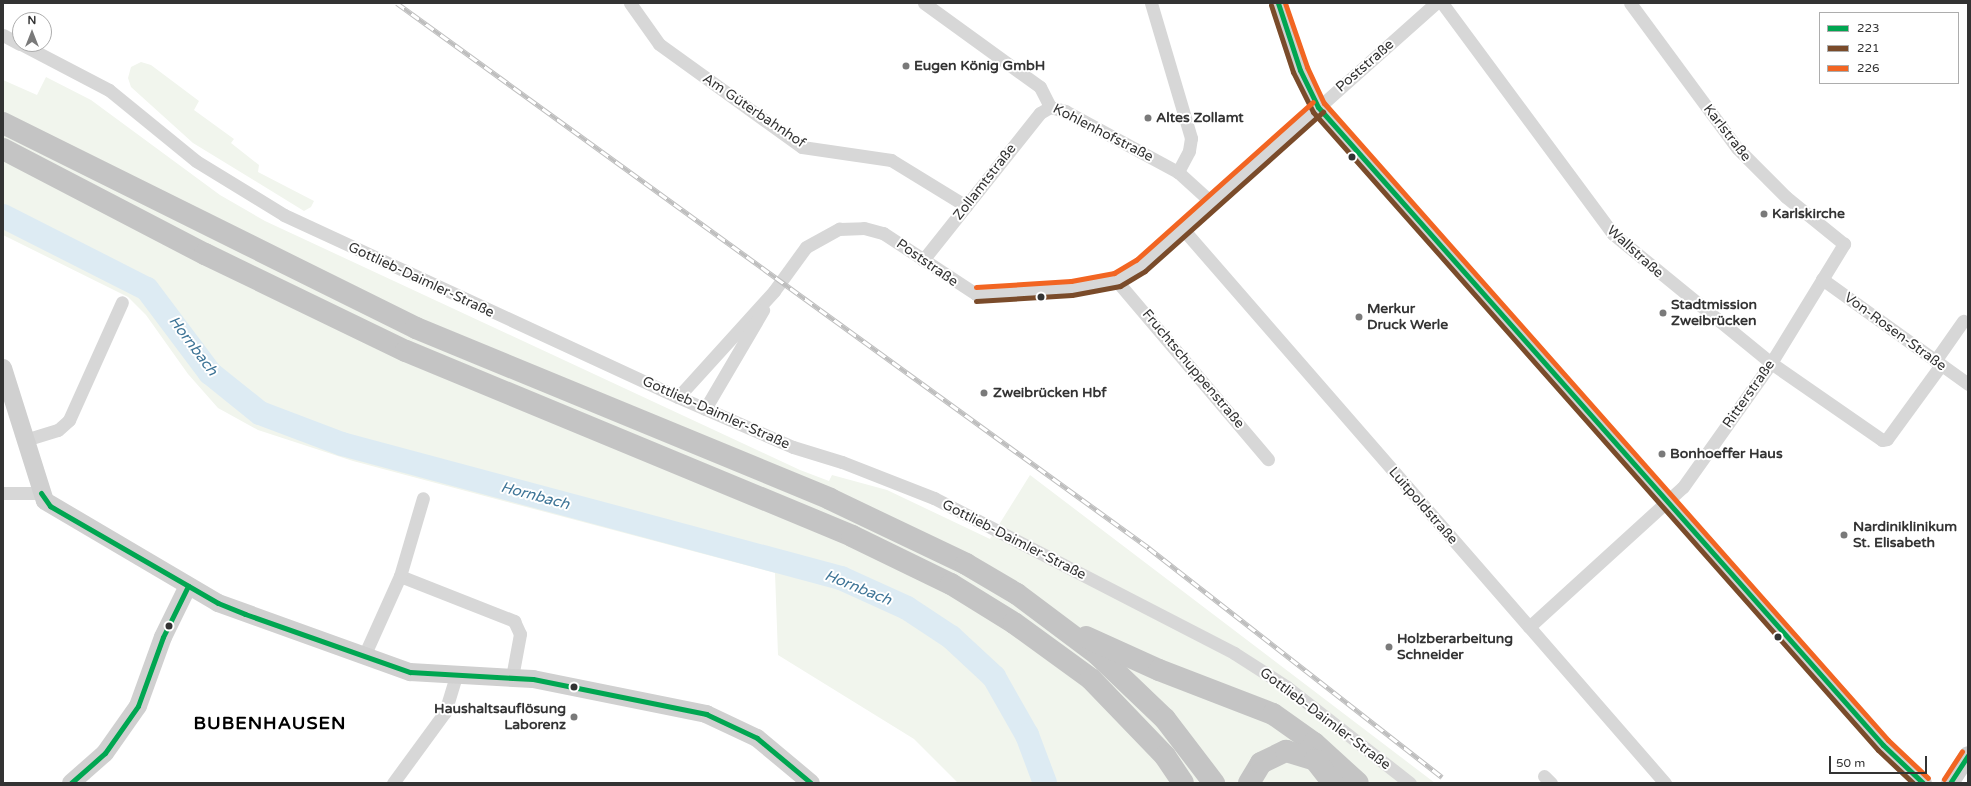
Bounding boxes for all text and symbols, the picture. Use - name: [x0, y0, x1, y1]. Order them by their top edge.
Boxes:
- north arrow: [12, 12, 52, 52]
- legend: [1819, 12, 1959, 84]
- text: N: [28, 14, 36, 27]
- text: 223: [1857, 21, 1880, 35]
- street label: Poststraße: [1333, 36, 1397, 96]
- text: 221: [1857, 41, 1880, 55]
- place label: Eugen König GmbH: [914, 58, 1045, 74]
- marker: Eugen König GmbH: [901, 61, 911, 71]
- text: 226: [1857, 61, 1880, 75]
- street label: Am Güterbahnhof: [699, 70, 809, 152]
- street label: Kohlenhofstraße: [1050, 100, 1156, 166]
- street label: Karlstraße: [1700, 101, 1754, 165]
- place label: Altes Zollamt: [1156, 110, 1244, 126]
- marker: Altes Zollamt: [1143, 113, 1153, 123]
- street label: Zollamtstraße: [950, 141, 1020, 223]
- unlabelled marker: [1347, 152, 1357, 162]
- place label: Karlskirche: [1772, 206, 1845, 222]
- marker: Karlskirche: [1759, 209, 1769, 219]
- street label: Wallstraße: [1603, 222, 1667, 282]
- street label: Poststraße: [893, 236, 961, 290]
- street label: Gottlieb-Daimler-Straße: [345, 239, 497, 321]
- street label: Von-Rosen-Straße: [1841, 289, 1949, 375]
- unlabelled marker: [1036, 292, 1046, 302]
- place label: Stadtmission Zweibrücken: [1671, 297, 1757, 330]
- place label: Merkur Druck Werle: [1367, 301, 1448, 334]
- street label: Fruchtschuppenstraße: [1138, 306, 1248, 432]
- marker: Stadtmission Zweibrücken: [1658, 308, 1668, 318]
- marker: Merkur Druck Werle: [1354, 312, 1364, 322]
- water label: Hornbach: [165, 313, 221, 379]
- street label: Ritterstraße: [1719, 357, 1779, 431]
- street label: Gottlieb-Daimler-Straße: [640, 373, 792, 453]
- place label: Zweibrücken Hbf: [993, 385, 1107, 401]
- marker: Zweibrücken Hbf: [978, 387, 990, 399]
- place label: Bonhoeffer Haus: [1670, 446, 1783, 462]
- marker: Bonhoeffer Haus: [1657, 449, 1667, 459]
- street label: Luitpoldstraße: [1385, 464, 1461, 548]
- water label: Hornbach: [499, 478, 571, 514]
- street label: Gottlieb-Daimler-Straße: [939, 496, 1089, 584]
- place label: Nardiniklinikum St. Elisabeth: [1853, 519, 1957, 552]
- marker: Nardiniklinikum St. Elisabeth: [1838, 529, 1850, 541]
- water label: Hornbach: [822, 567, 894, 609]
- unlabelled marker: [164, 621, 174, 631]
- place label: Holzberarbeitung Schneider: [1397, 631, 1513, 664]
- unlabelled marker: [1773, 632, 1783, 642]
- marker: Holzberarbeitung Schneider: [1384, 642, 1394, 652]
- street label: Gottlieb-Daimler-Straße: [1256, 664, 1394, 774]
- unlabelled marker: [569, 682, 579, 692]
- place label: Haushaltsauflösung Laborenz: [434, 701, 566, 734]
- district label: BUBENHAUSEN: [194, 712, 346, 734]
- marker: Haushaltsauflösung Laborenz: [569, 712, 579, 722]
- scale bar: [1831, 748, 1929, 774]
- text: 50 m: [1836, 756, 1865, 770]

